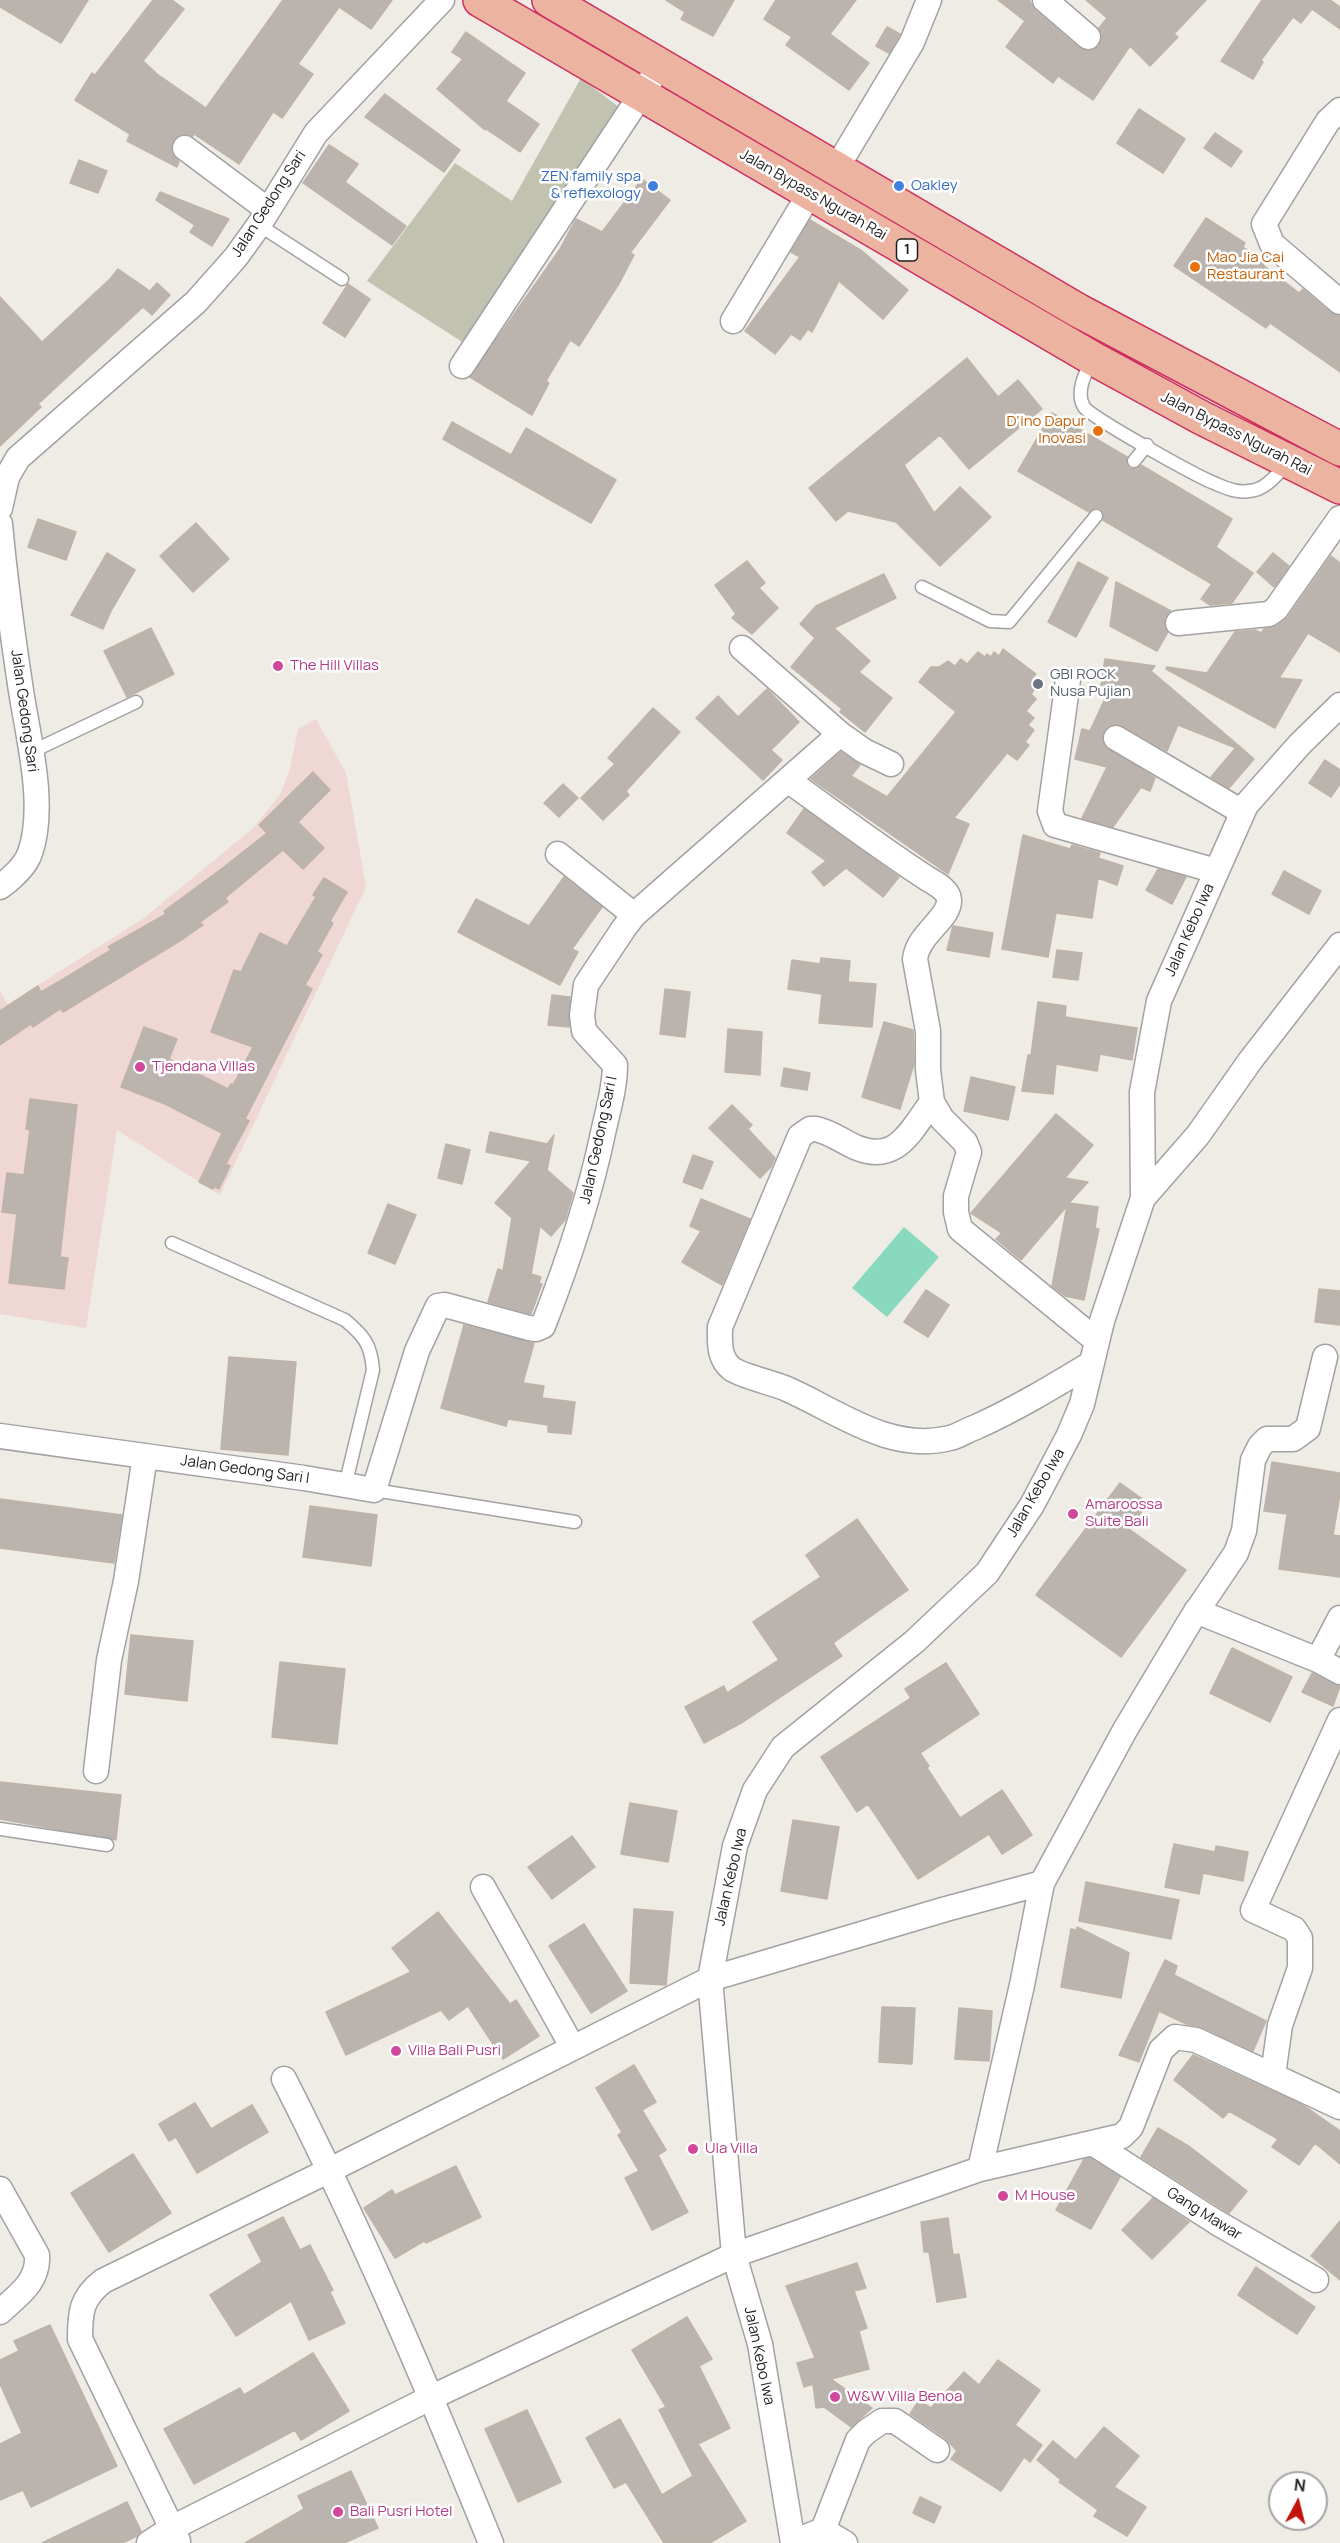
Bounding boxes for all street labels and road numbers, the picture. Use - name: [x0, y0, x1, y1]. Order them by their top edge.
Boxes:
- street label: Jalan Bypass Ngurah Rai: [736, 146, 890, 244]
- street label: Jalan Gedong Sari: [228, 147, 310, 261]
- road number: 1: [896, 239, 918, 261]
- street label: Jalan Bypass Ngurah Rai: [1158, 388, 1314, 480]
- street label: Jalan Gedong Sari: [6, 649, 42, 773]
- street label: Jalan Kebo Iwa: [1161, 881, 1219, 979]
- street label: Jalan Gedong Sari I: [577, 1075, 621, 1205]
- street label: Jalan Kebo Iwa: [1003, 1445, 1069, 1541]
- street label: Jalan Gedong Sari I: [179, 1452, 311, 1488]
- street label: Jalan Kebo Iwa: [711, 1826, 751, 1928]
- street label: Gang Mawar: [1163, 2184, 1245, 2244]
- street label: Jalan Kebo Iwa: [740, 2305, 778, 2407]

